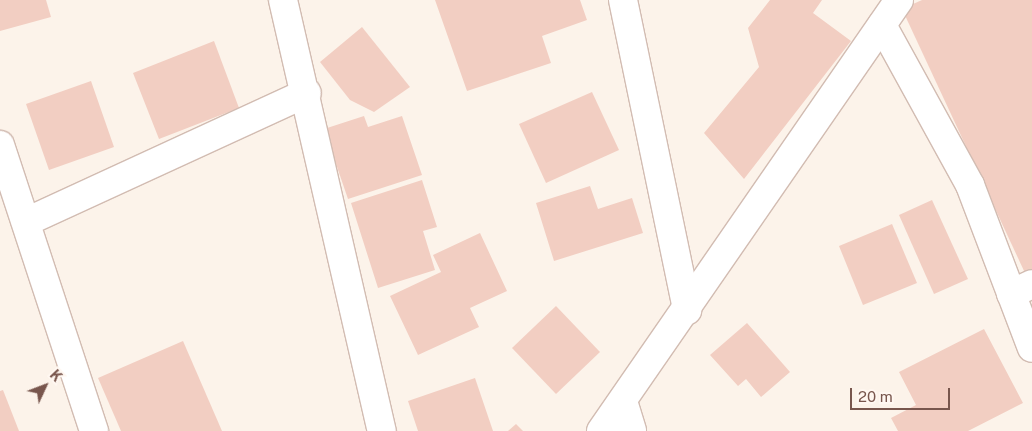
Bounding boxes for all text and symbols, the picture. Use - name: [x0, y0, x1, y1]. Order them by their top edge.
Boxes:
- north arrow: [20, 361, 70, 411]
- text: K: [47, 367, 65, 385]
- scale bar: [852, 378, 952, 410]
- text: 20 m: [858, 388, 893, 405]

